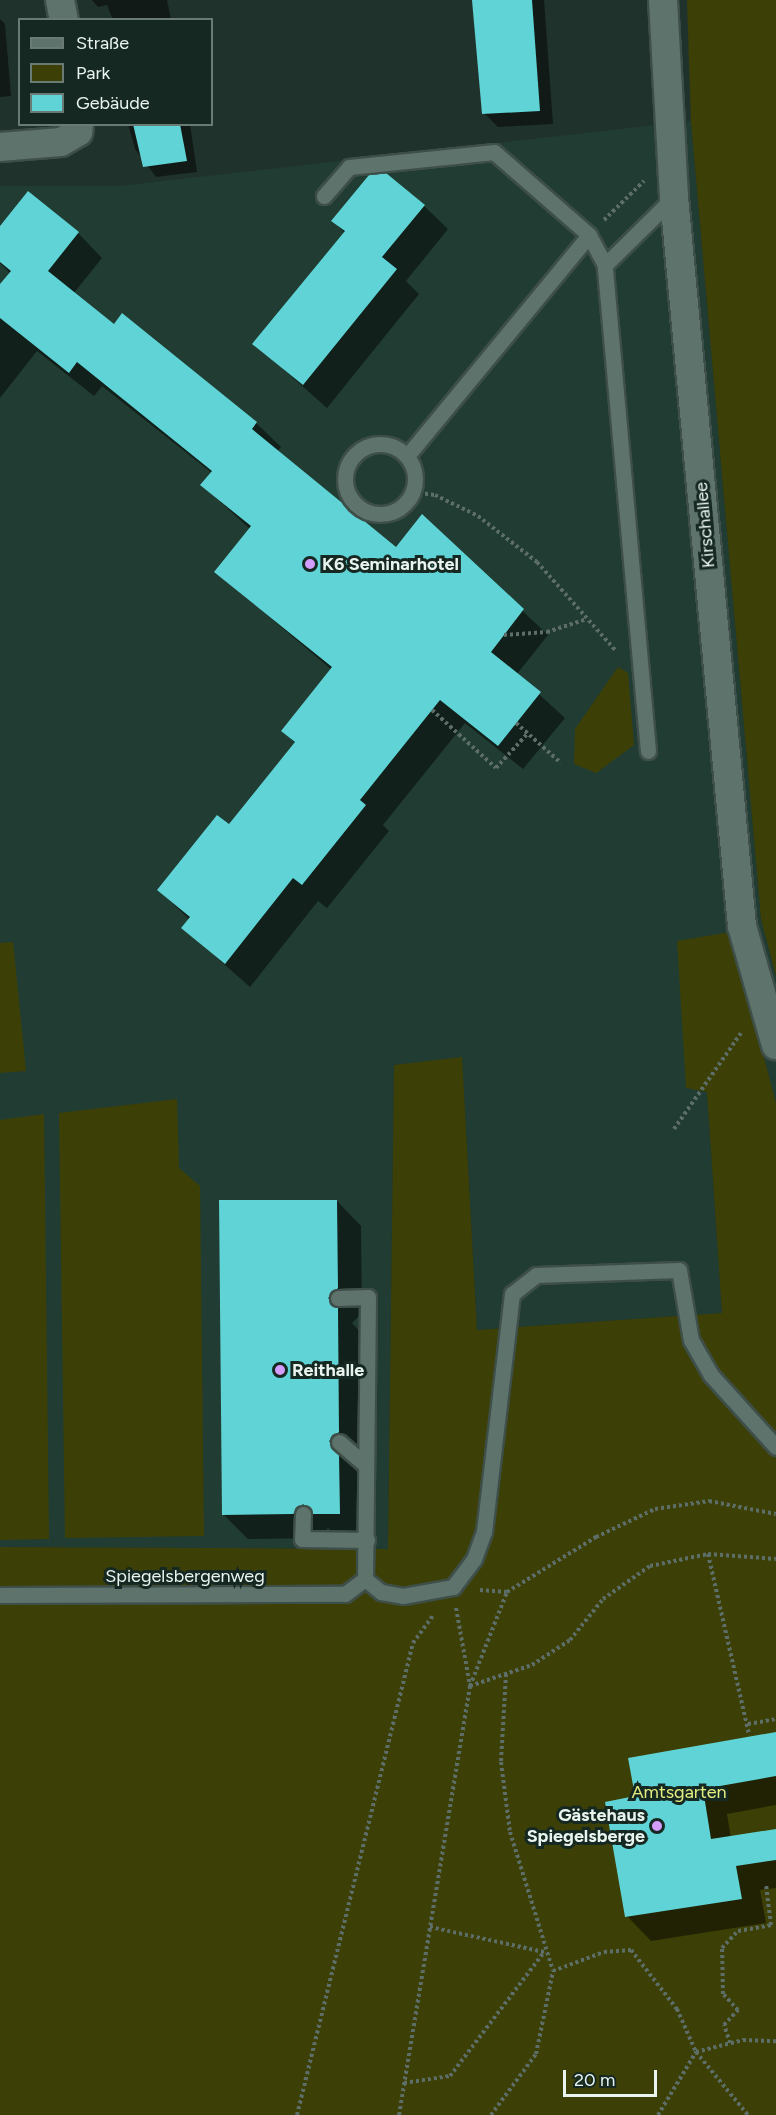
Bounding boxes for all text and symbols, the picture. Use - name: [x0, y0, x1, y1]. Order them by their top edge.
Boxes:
- legend: [18, 18, 213, 126]
- text: Straße: [76, 32, 129, 54]
- text: Park: [76, 62, 110, 84]
- text: Gebäude: [76, 92, 150, 114]
- street label: Kirschallee: [690, 481, 720, 569]
- place label: K6 Seminarhotel: [322, 553, 459, 575]
- marker: K6 Seminarhotel: [303, 557, 317, 571]
- place label: Reithalle: [292, 1359, 364, 1381]
- marker: Reithalle: [273, 1363, 287, 1377]
- street label: Spiegelsbergenweg: [105, 1565, 265, 1587]
- park label: Amtsgarten: [631, 1781, 727, 1803]
- place label: Gästehaus Spiegelsberge: [527, 1805, 645, 1848]
- marker: Gästehaus Spiegelsberge: [650, 1819, 664, 1833]
- scale bar: [566, 2058, 660, 2096]
- text: 20 m: [574, 2069, 615, 2091]

